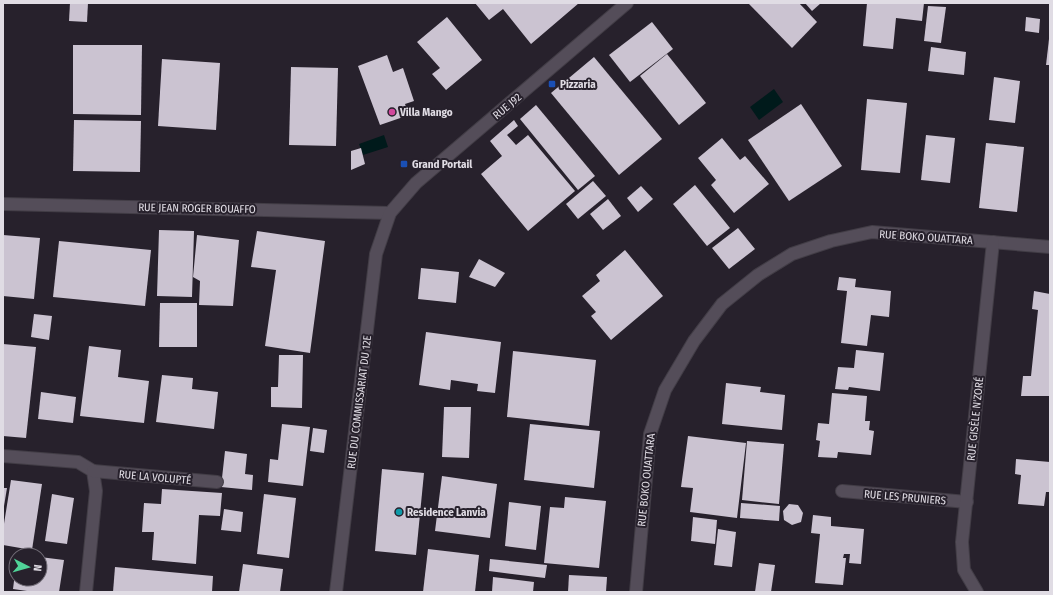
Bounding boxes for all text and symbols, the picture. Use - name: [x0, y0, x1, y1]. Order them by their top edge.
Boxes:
- place label: Pizzaria: [560, 78, 596, 91]
- marker: Pizzaria: [547, 79, 557, 89]
- street label: RUE J92: [490, 91, 524, 122]
- place label: Villa Mango: [399, 106, 453, 119]
- marker: Villa Mango: [387, 107, 397, 117]
- place label: Grand Portail: [412, 158, 473, 171]
- marker: Grand Portail: [399, 159, 409, 169]
- street label: RUE JEAN ROGER BOUAFFO: [138, 201, 256, 216]
- street label: RUE BOKO OUATTARA: [879, 228, 973, 247]
- street label: RUE DU COMMISSARIAT DU 12E: [345, 335, 374, 470]
- street label: RUE GISÈLE N'ZORÉ: [964, 376, 986, 462]
- street label: RUE BOKO OUATTARA: [635, 432, 658, 527]
- street label: RUE LA VOLUPTÉ: [118, 467, 192, 487]
- street label: RUE LES PRUNIERS: [863, 487, 947, 508]
- place label: Residence Lanvia: [407, 506, 486, 519]
- marker: Residence Lanvia: [394, 507, 404, 517]
- north arrow: [8, 547, 48, 587]
- text: N: [31, 564, 44, 572]

